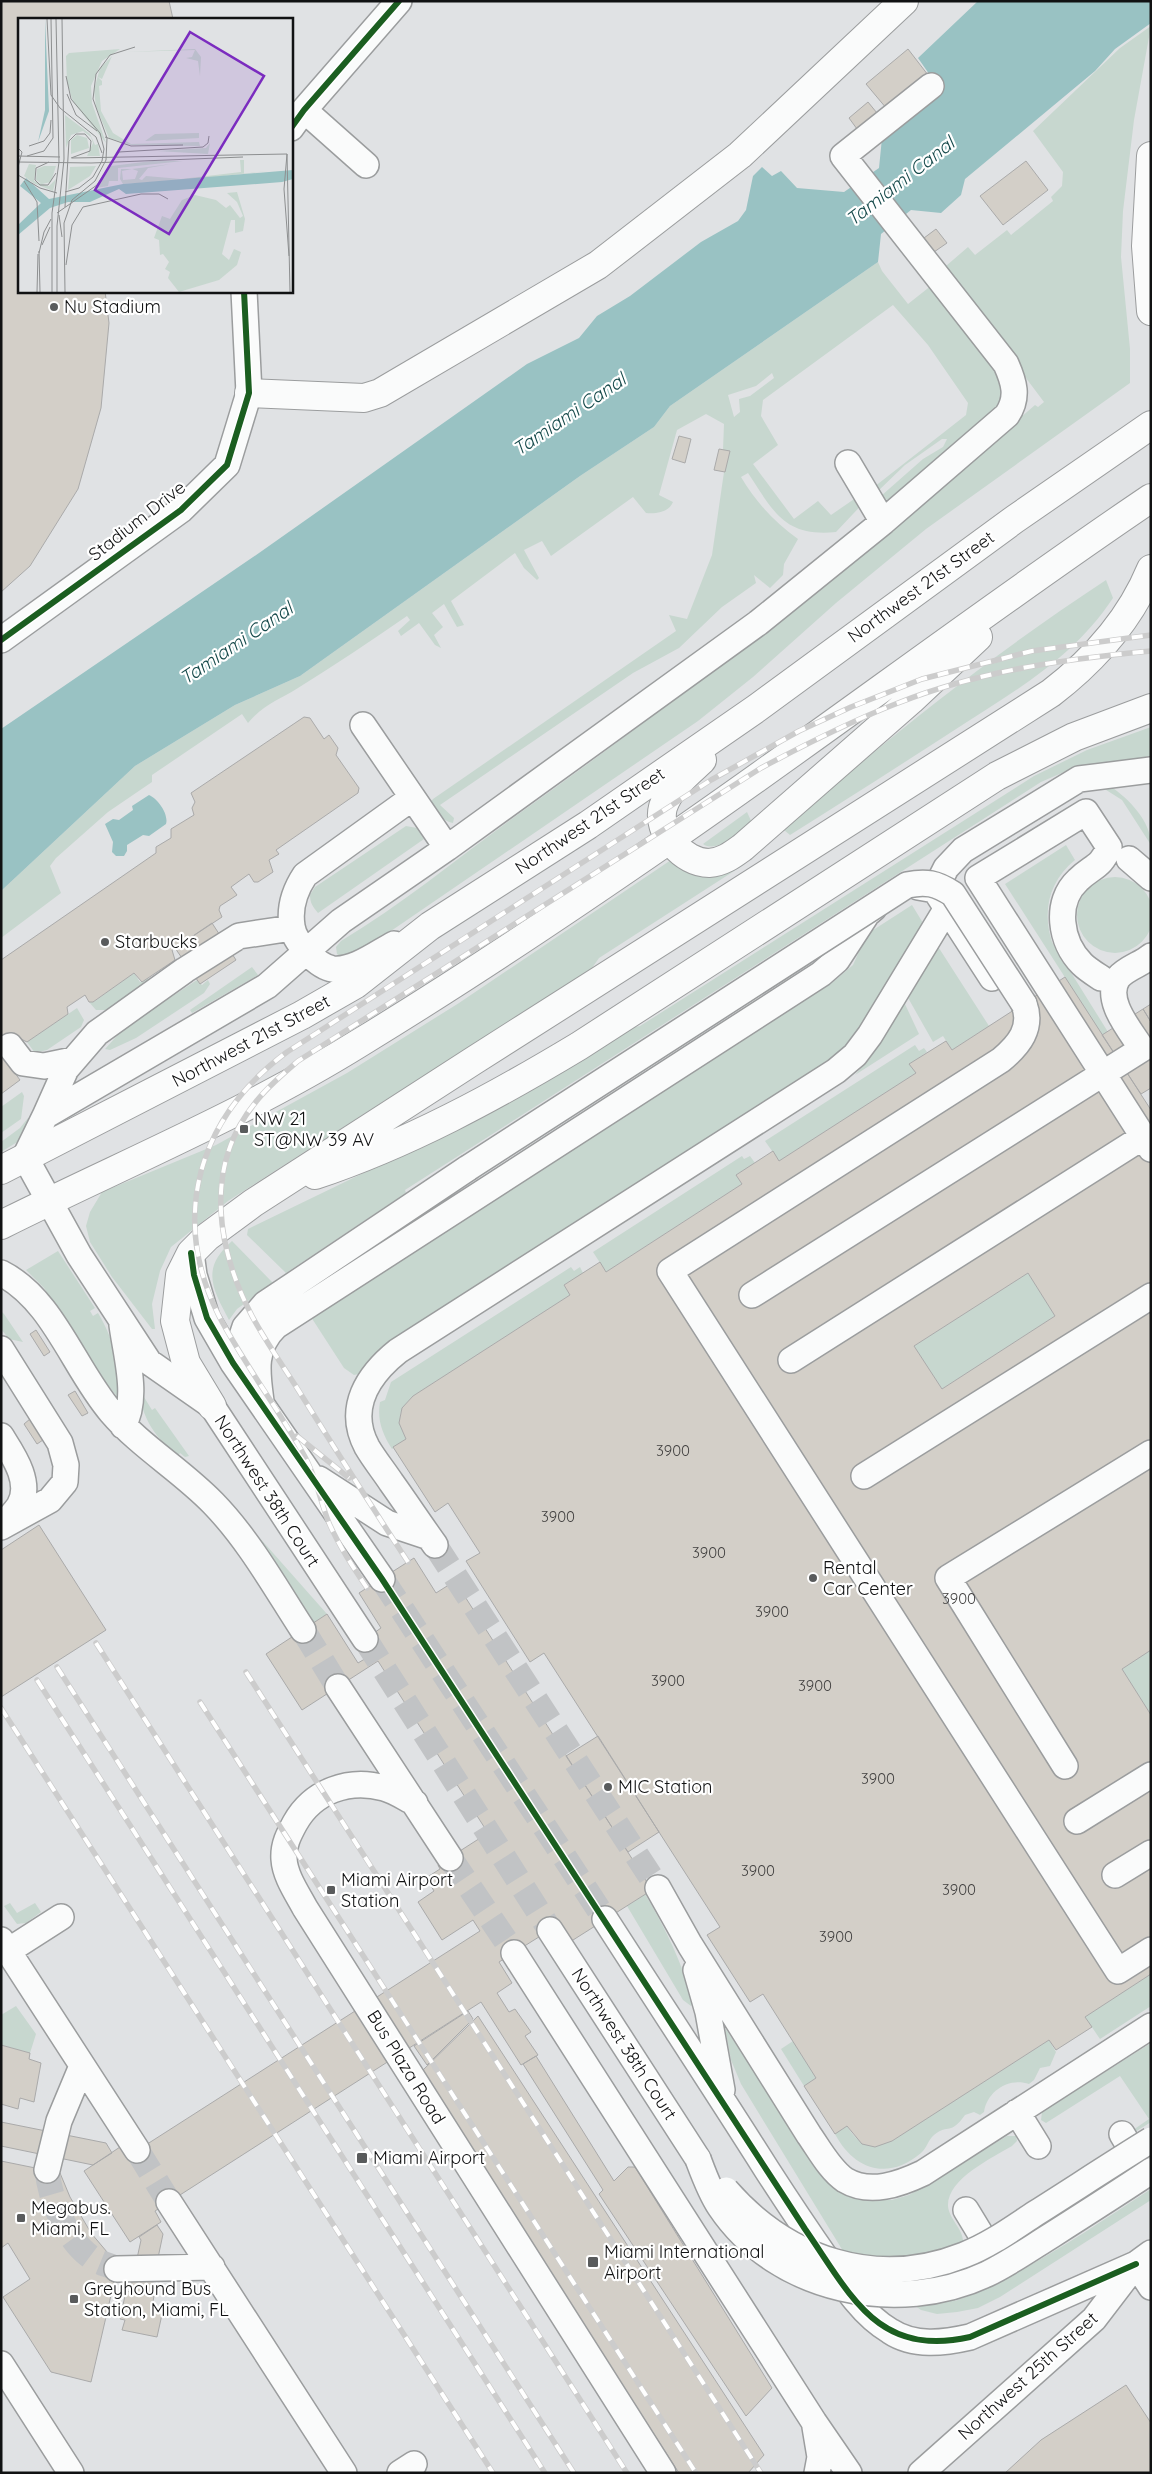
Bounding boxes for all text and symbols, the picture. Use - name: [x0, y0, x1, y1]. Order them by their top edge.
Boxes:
- inset map: [18, 18, 292, 292]
- water label: Tamiami Canal: [841, 129, 961, 231]
- place label: Nu Stadium: [64, 295, 161, 318]
- marker: Nu Stadium: [48, 301, 60, 313]
- water label: Tamiami Canal: [508, 366, 632, 461]
- street label: Stadium Drive: [84, 476, 190, 566]
- street label: Northwest 21st Street: [843, 526, 999, 648]
- water label: Tamiami Canal: [175, 595, 299, 690]
- street label: Northwest 21st Street: [510, 762, 669, 879]
- place label: Starbucks: [115, 930, 198, 953]
- marker: Starbucks: [99, 936, 111, 948]
- street label: Northwest 21st Street: [168, 989, 334, 1092]
- place label: NW 21 ST@NW 39 AV: [254, 1107, 374, 1151]
- marker: NW 21 ST@NW 39 AV: [238, 1123, 250, 1135]
- street label: Northwest 38th Court: [210, 1410, 325, 1571]
- house number: 3900: [656, 1441, 690, 1460]
- house number: 3900: [541, 1507, 575, 1526]
- house number: 3900: [692, 1543, 726, 1562]
- place label: Rental Car Center: [823, 1556, 913, 1600]
- marker: Rental Car Center: [807, 1572, 819, 1584]
- house number: 3900: [942, 1589, 976, 1608]
- house number: 3900: [755, 1602, 789, 1621]
- house number: 3900: [651, 1671, 685, 1690]
- house number: 3900: [798, 1676, 832, 1695]
- house number: 3900: [861, 1769, 895, 1788]
- place label: MIC Station: [618, 1775, 712, 1798]
- marker: MIC Station: [602, 1781, 614, 1793]
- house number: 3900: [741, 1861, 775, 1880]
- place label: Miami Airport Station: [341, 1868, 453, 1912]
- house number: 3900: [942, 1880, 976, 1899]
- marker: Miami Airport Station: [325, 1884, 337, 1896]
- house number: 3900: [819, 1927, 853, 1946]
- street label: Northwest 38th Court: [567, 1963, 682, 2124]
- street label: Bus Plaza Road: [362, 2005, 451, 2128]
- place label: Miami Airport: [373, 2146, 485, 2169]
- marker: Miami Airport: [355, 2151, 369, 2165]
- place label: Megabus. Miami, FL: [31, 2196, 111, 2240]
- marker: Megabus. Miami, FL: [15, 2212, 27, 2224]
- place label: Miami International Airport: [604, 2240, 764, 2284]
- marker: Miami International Airport: [586, 2255, 600, 2269]
- place label: Greyhound Bus Station, Miami, FL: [84, 2277, 229, 2321]
- marker: Greyhound Bus Station, Miami, FL: [68, 2293, 80, 2305]
- street label: Northwest 25th Street: [953, 2307, 1102, 2445]

